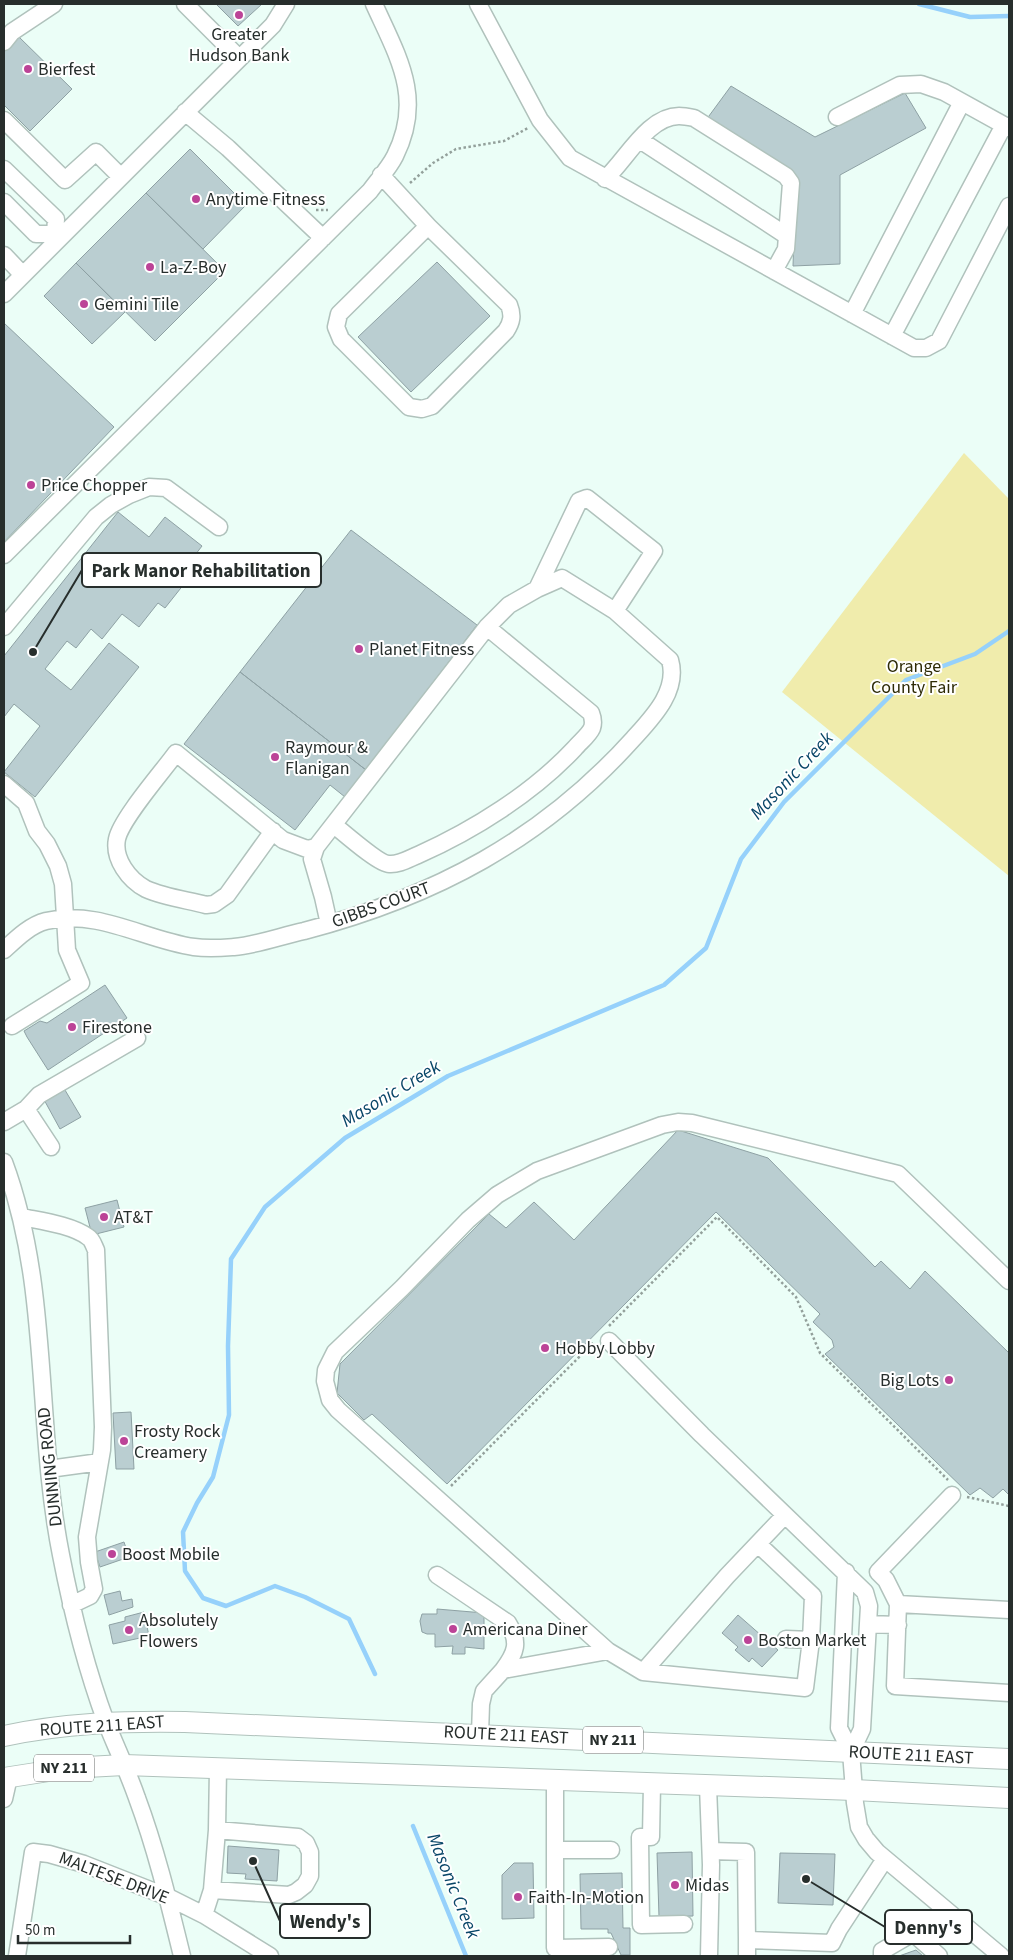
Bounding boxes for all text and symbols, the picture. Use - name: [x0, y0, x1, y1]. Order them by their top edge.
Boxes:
- marker: Greater Hudson Bank: [233, 9, 245, 21]
- place label: Greater Hudson Bank: [189, 22, 289, 68]
- place label: Bierfest: [38, 57, 95, 82]
- marker: Bierfest: [22, 63, 34, 75]
- place label: Anytime Fitness: [206, 187, 325, 212]
- marker: Anytime Fitness: [190, 193, 202, 205]
- place label: La-Z-Boy: [160, 255, 227, 280]
- marker: La-Z-Boy: [144, 261, 156, 273]
- place label: Gemini Tile: [94, 292, 179, 317]
- marker: Gemini Tile: [78, 298, 90, 310]
- place label: Price Chopper: [41, 473, 148, 498]
- marker: Price Chopper: [25, 479, 37, 491]
- callout: Park Manor Rehabilitation: [82, 553, 321, 587]
- text: Park Manor Rehabilitation: [91, 558, 311, 585]
- place label: Planet Fitness: [369, 637, 474, 662]
- marker: Planet Fitness: [353, 643, 365, 655]
- park label: Orange County Fair: [871, 654, 958, 700]
- water label: Masonic Creek: [744, 725, 841, 826]
- place label: Raymour & Flanigan: [285, 735, 368, 781]
- marker: Raymour & Flanigan: [269, 751, 281, 763]
- street label: GIBBS COURT: [328, 876, 434, 934]
- place label: Firestone: [82, 1015, 152, 1040]
- marker: Firestone: [66, 1021, 78, 1033]
- water label: Masonic Creek: [336, 1053, 447, 1134]
- place label: AT&T: [114, 1205, 153, 1230]
- marker: AT&T: [98, 1211, 110, 1223]
- place label: Hobby Lobby: [555, 1336, 655, 1361]
- marker: Hobby Lobby: [539, 1342, 551, 1354]
- place label: Big Lots: [880, 1368, 939, 1393]
- marker: Big Lots: [943, 1374, 955, 1386]
- street label: DUNNING ROAD: [31, 1406, 69, 1528]
- place label: Frosty Rock Creamery: [134, 1419, 221, 1465]
- marker: Frosty Rock Creamery: [118, 1435, 130, 1447]
- place label: Boost Mobile: [122, 1542, 220, 1567]
- marker: Boost Mobile: [106, 1548, 118, 1560]
- place label: Absolutely Flowers: [139, 1608, 219, 1654]
- place label: Americana Diner: [463, 1617, 588, 1642]
- marker: Americana Diner: [447, 1623, 459, 1635]
- marker: Absolutely Flowers: [123, 1624, 135, 1636]
- place label: Boston Market: [758, 1628, 866, 1653]
- marker: Boston Market: [742, 1634, 754, 1646]
- street label: ROUTE 211 EAST: [39, 1709, 166, 1743]
- street label: ROUTE 211 EAST: [443, 1719, 569, 1751]
- road number: NY 211: [583, 1726, 643, 1754]
- street label: ROUTE 211 EAST: [848, 1739, 974, 1771]
- road number: NY 211: [34, 1755, 94, 1782]
- water label: Masonic Creek: [420, 1829, 487, 1944]
- street label: MALTESE DRIVE: [55, 1846, 173, 1910]
- place label: Midas: [685, 1873, 729, 1898]
- marker: Midas: [669, 1879, 681, 1891]
- place label: Faith-In-Motion: [528, 1885, 644, 1910]
- marker: Faith-In-Motion: [512, 1891, 524, 1903]
- callout: Wendy's: [280, 1904, 370, 1938]
- text: Wendy's: [290, 1909, 360, 1936]
- callout: Denny's: [885, 1910, 972, 1944]
- scale bar: [18, 1912, 130, 1944]
- text: Denny's: [894, 1915, 962, 1942]
- text: 50 m: [25, 1920, 55, 1941]

